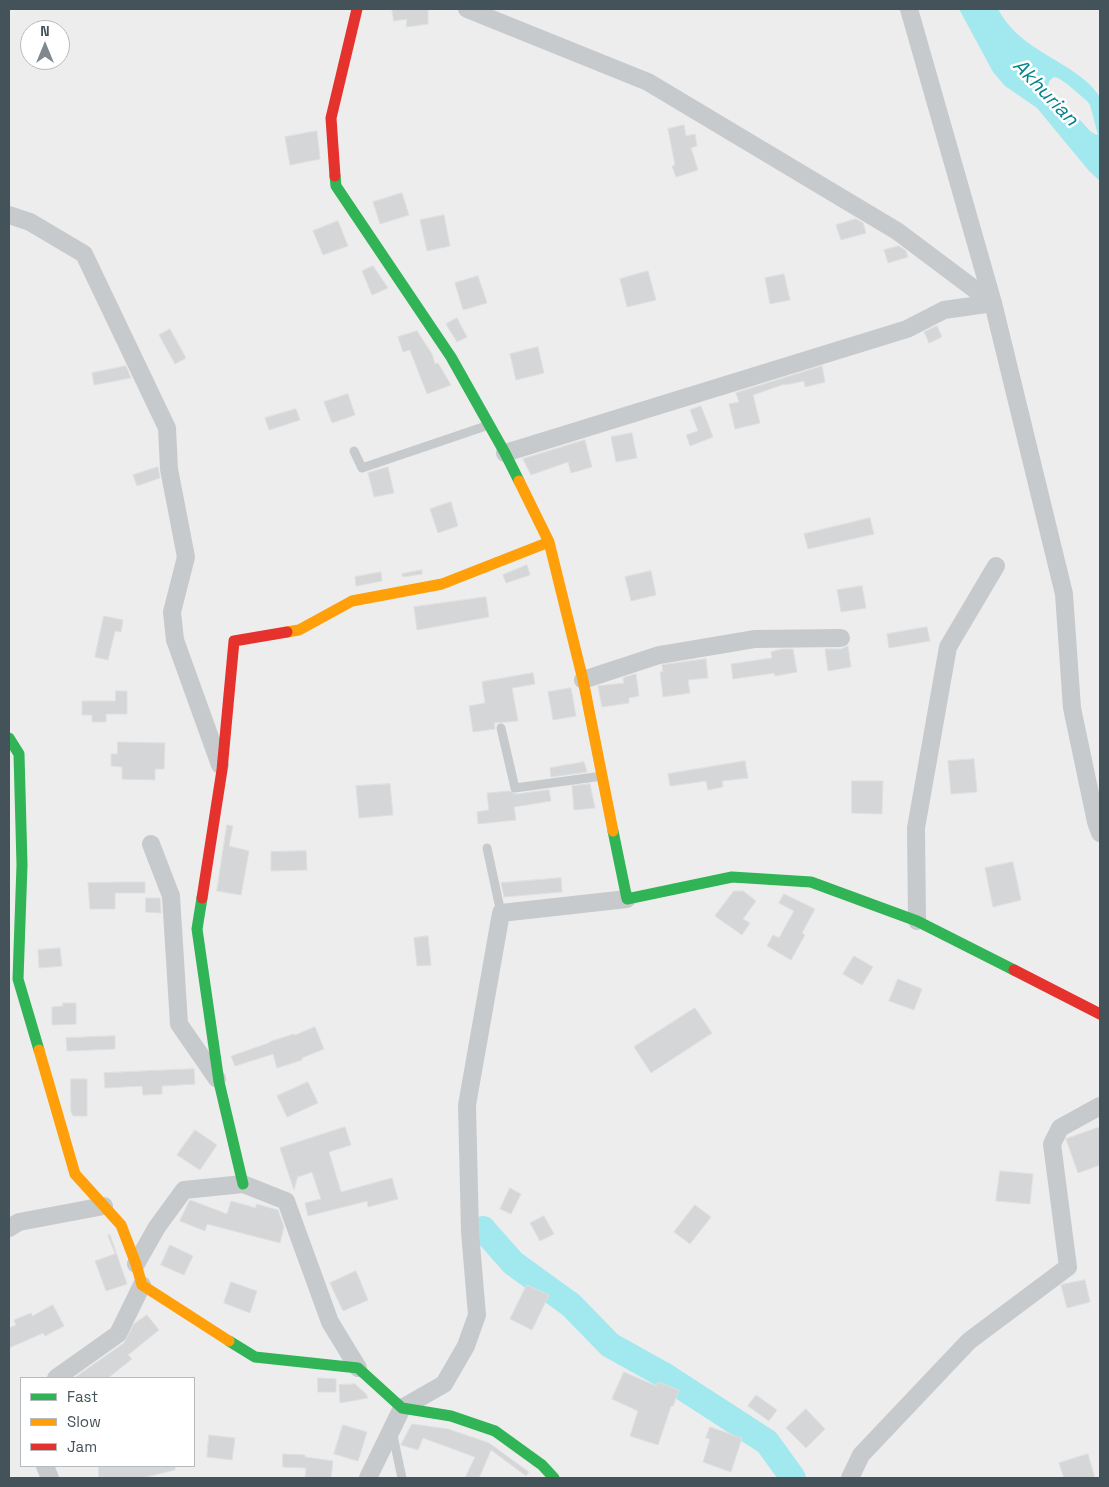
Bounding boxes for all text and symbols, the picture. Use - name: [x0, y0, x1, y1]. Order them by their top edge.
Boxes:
- north arrow: [20, 20, 70, 70]
- text: N: [40, 22, 50, 40]
- water label: Akhurian: [1007, 54, 1083, 132]
- legend: [20, 1377, 195, 1467]
- text: Fast: [67, 1387, 98, 1406]
- text: Slow: [67, 1412, 101, 1431]
- text: Jam: [67, 1437, 97, 1456]

